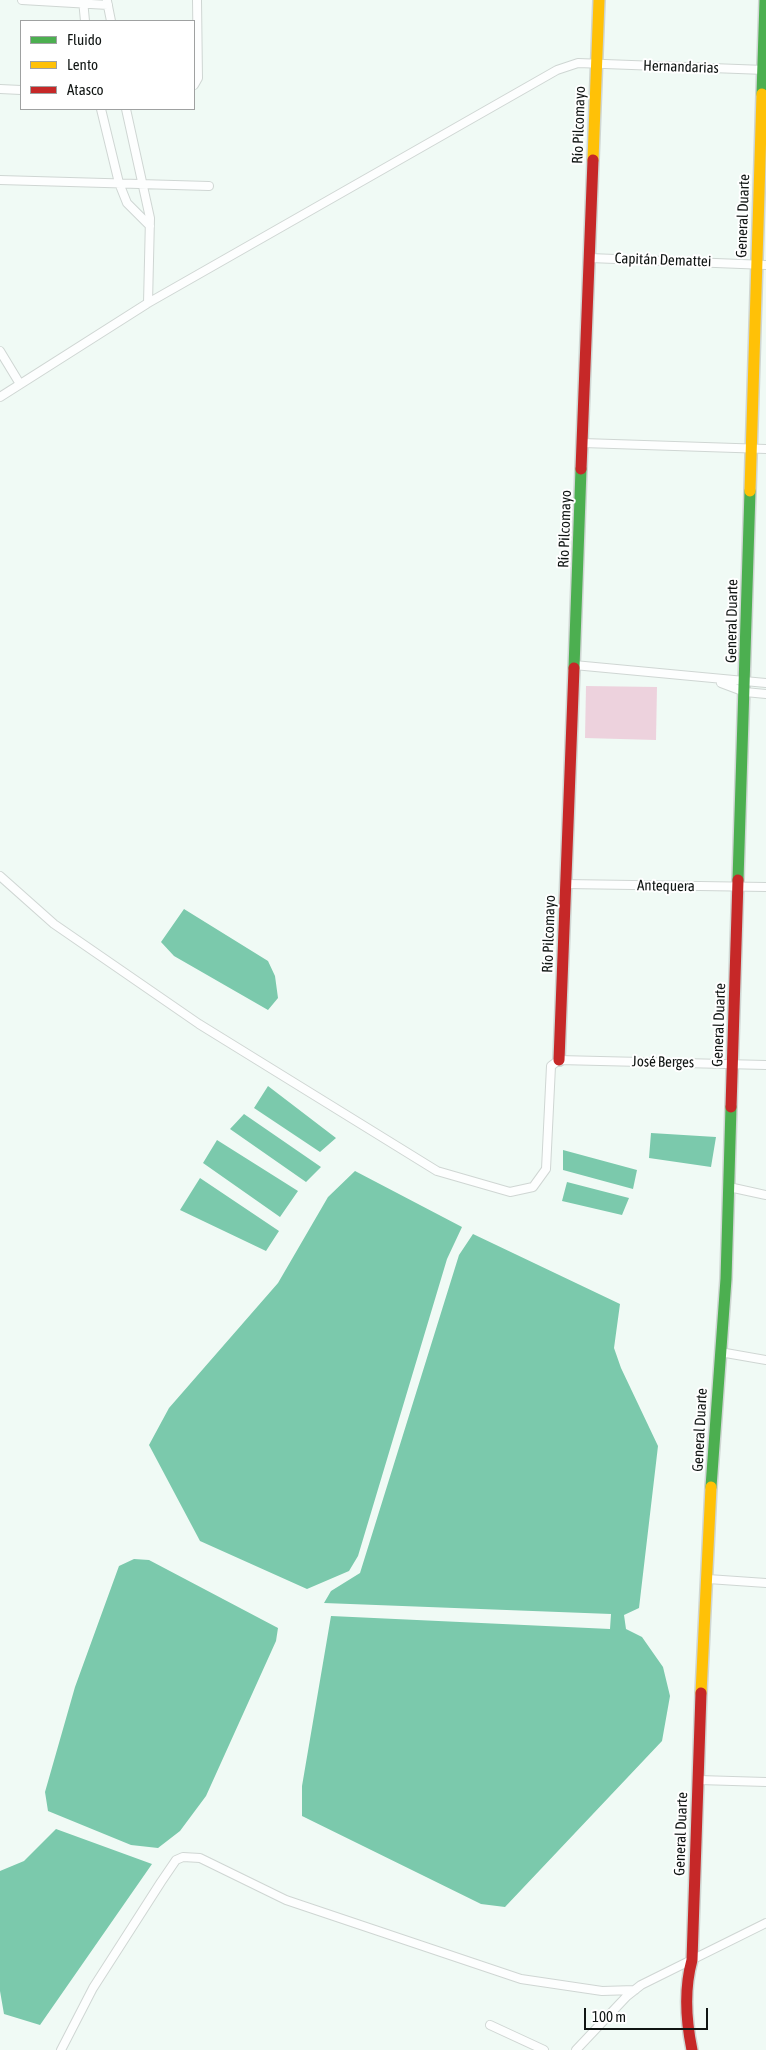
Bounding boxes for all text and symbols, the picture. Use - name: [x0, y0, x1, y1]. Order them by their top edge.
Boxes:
- legend: [20, 20, 195, 110]
- text: Fluido: [67, 31, 102, 48]
- text: Lento: [67, 56, 98, 73]
- street label: Hernandarias: [643, 57, 719, 77]
- text: Atasco: [67, 81, 104, 98]
- street label: Río Pilcomayo: [569, 86, 589, 164]
- street label: General Duarte: [733, 174, 753, 258]
- street label: Capitán Demattei: [614, 249, 712, 271]
- street label: Río Pilcomayo: [555, 490, 575, 568]
- street label: General Duarte: [722, 579, 742, 663]
- street label: Antequera: [637, 876, 695, 896]
- street label: Río Pilcomayo: [539, 895, 559, 973]
- street label: General Duarte: [709, 983, 729, 1067]
- street label: José Berges: [632, 1052, 694, 1072]
- street label: General Duarte: [689, 1388, 711, 1472]
- street label: General Duarte: [671, 1792, 691, 1876]
- scale bar: [586, 1998, 710, 2030]
- text: 100 m: [592, 2008, 626, 2025]

